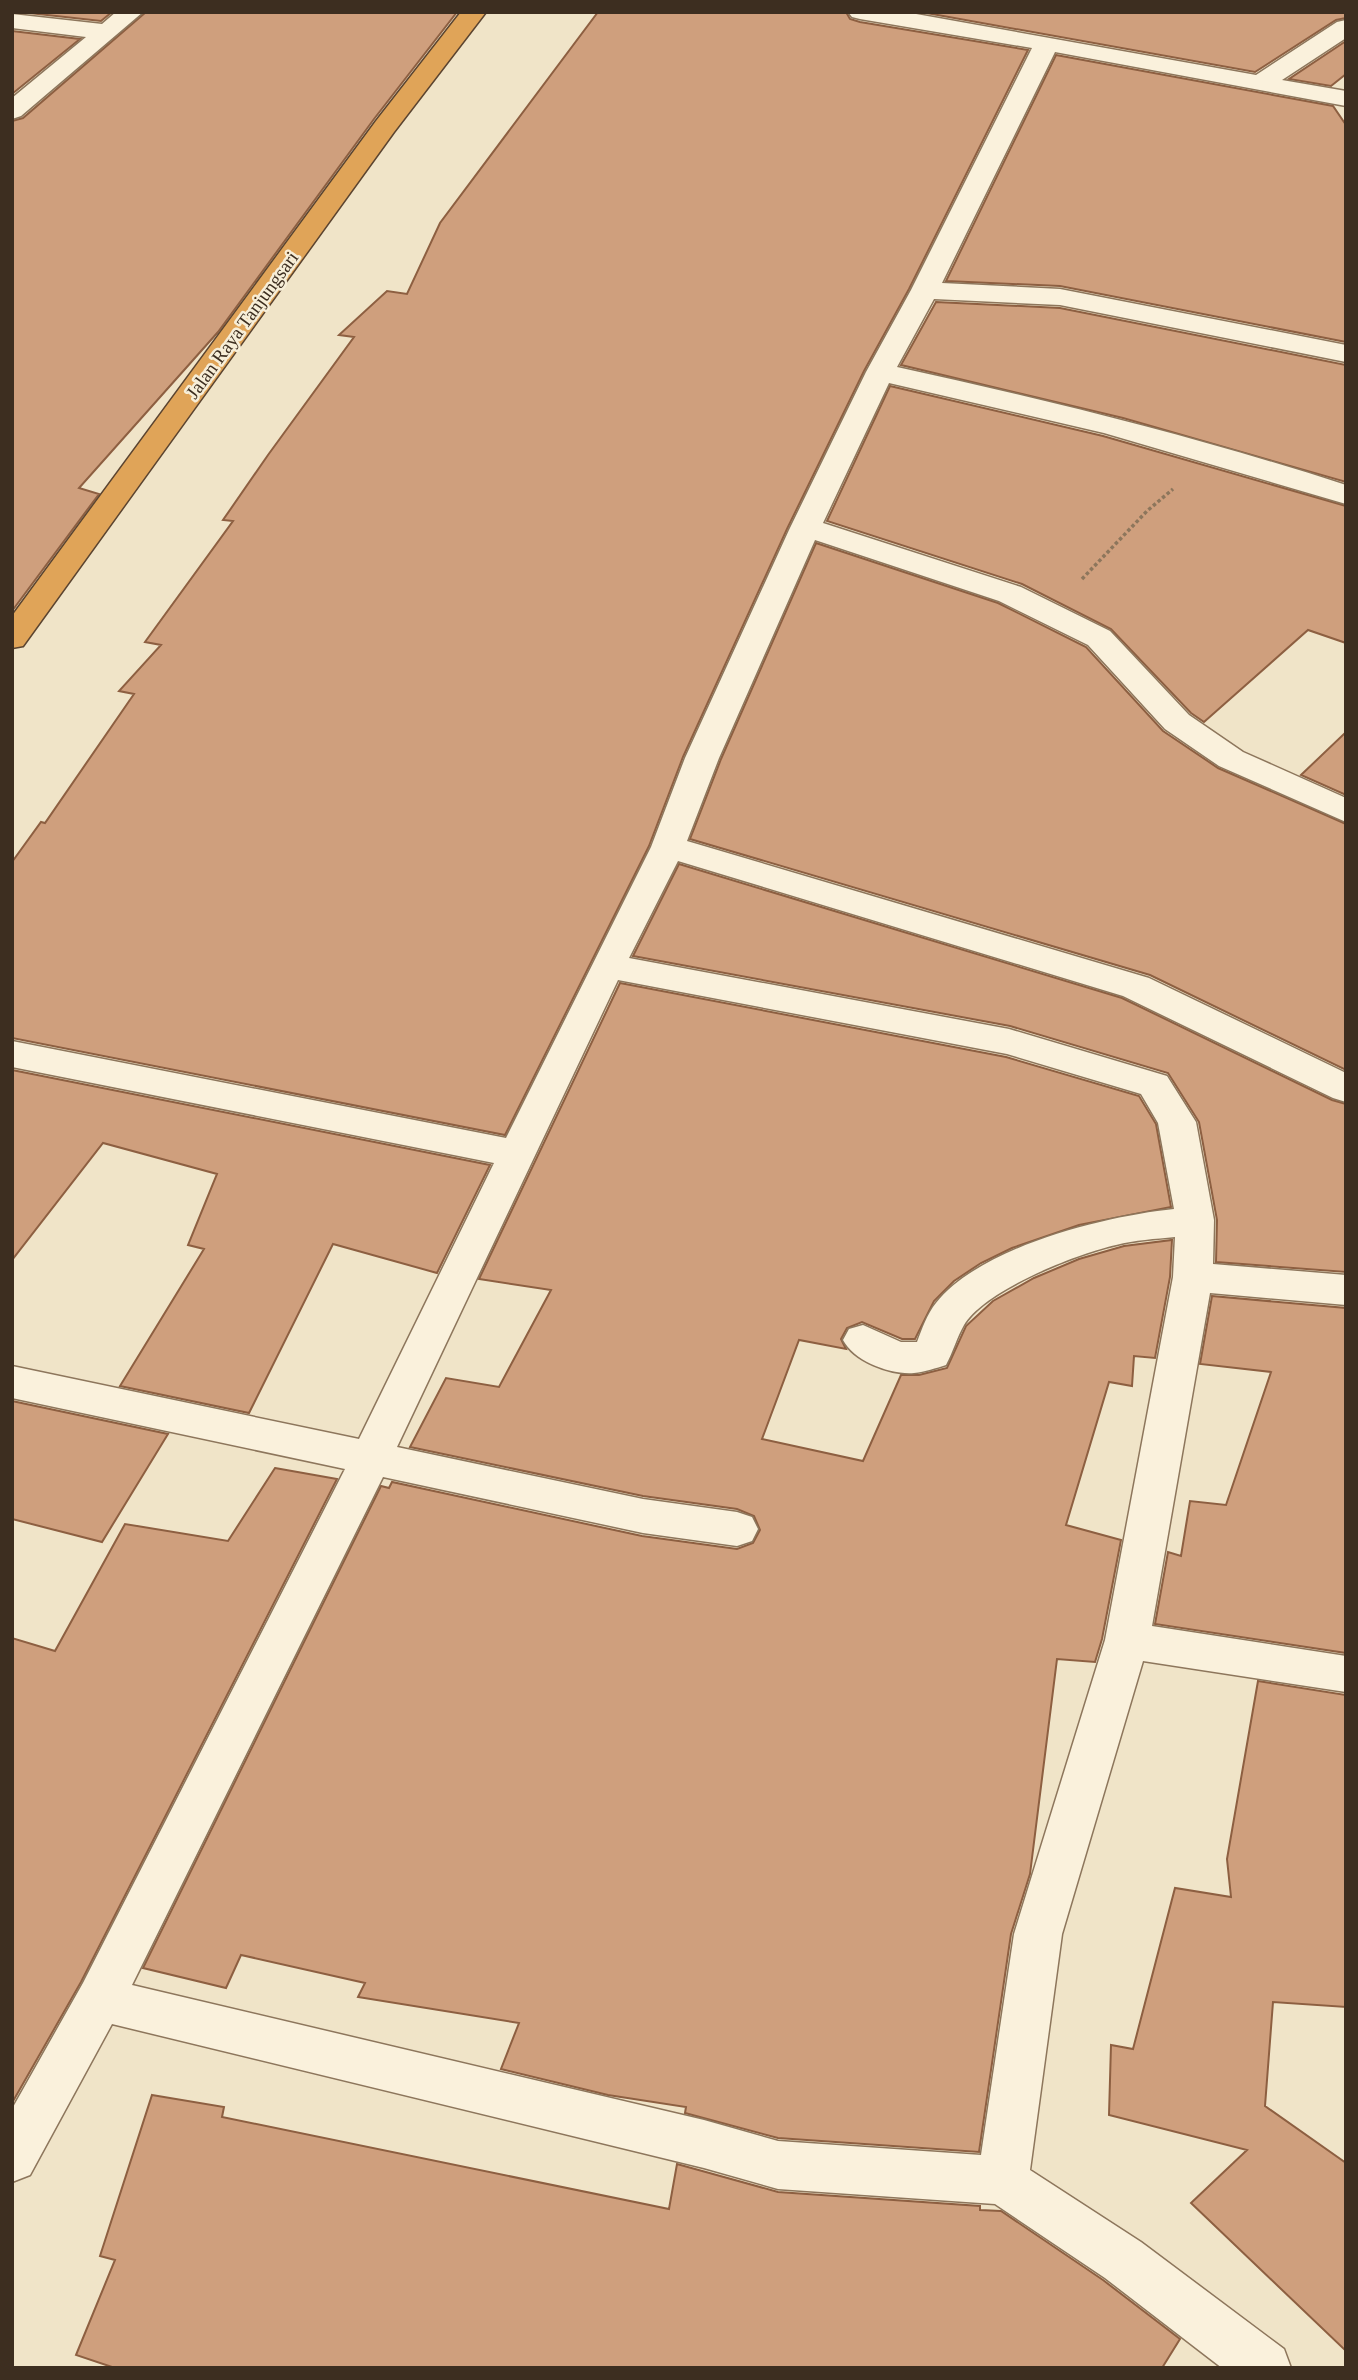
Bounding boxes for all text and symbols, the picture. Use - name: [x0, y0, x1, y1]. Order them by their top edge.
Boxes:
- street label: Jalan Raya Tanjungsari: [182, 247, 302, 403]

